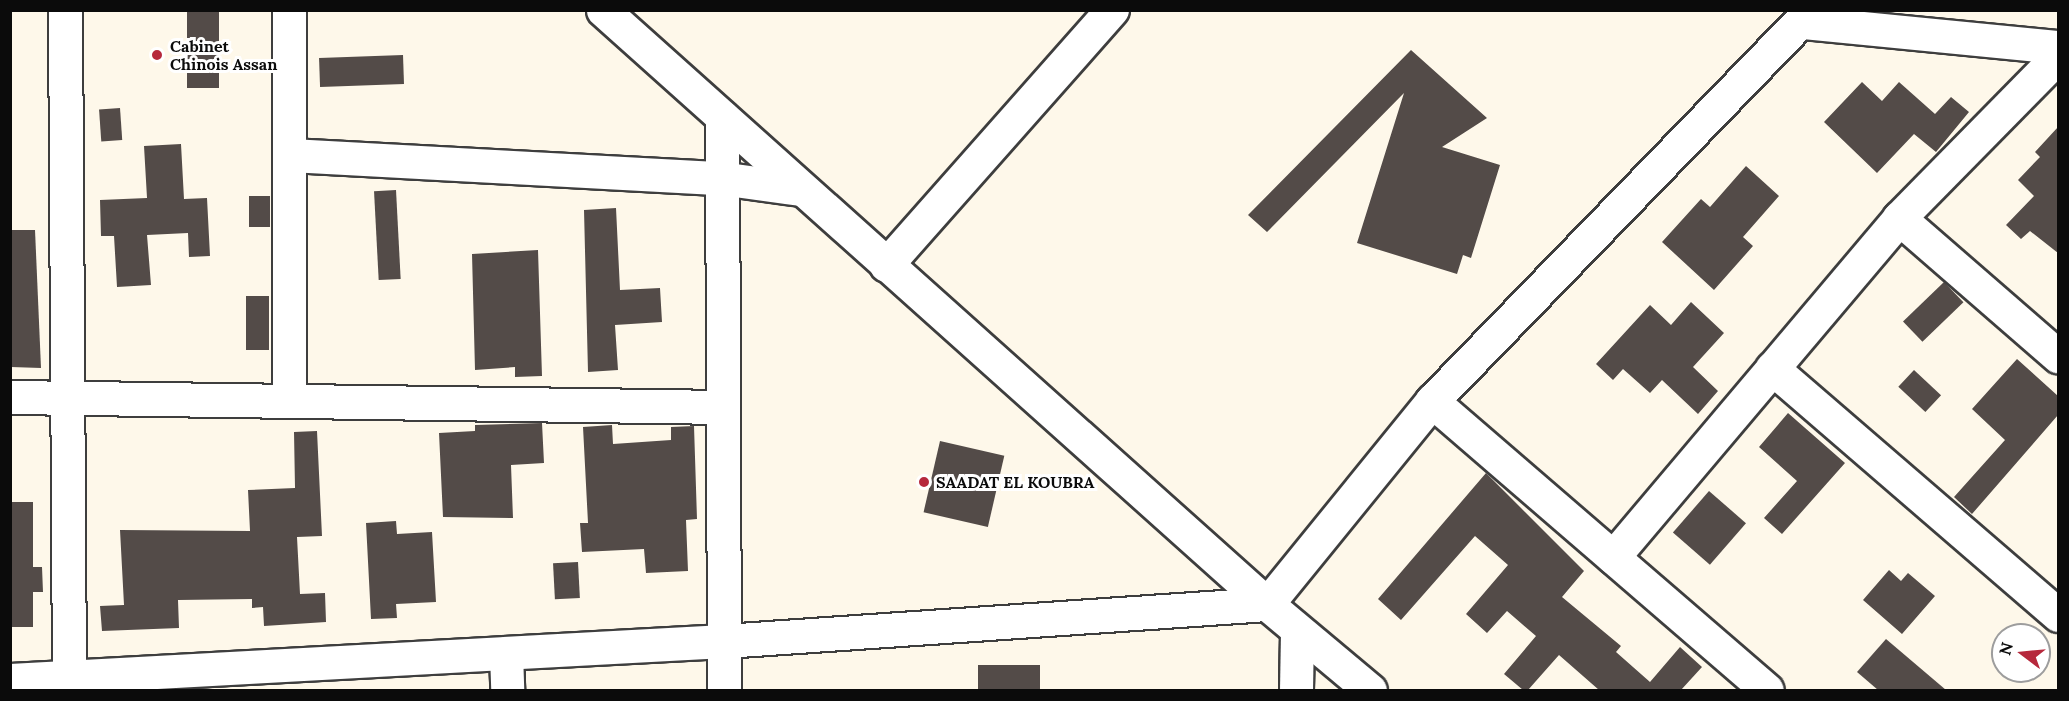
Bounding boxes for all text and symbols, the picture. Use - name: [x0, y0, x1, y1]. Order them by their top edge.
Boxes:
- place label: Cabinet Chinois Assan: [170, 36, 277, 74]
- marker: Cabinet Chinois Assan: [148, 46, 166, 64]
- place label: SAADAT EL KOUBRA: [936, 472, 1094, 492]
- marker: SAADAT EL KOUBRA: [917, 475, 931, 489]
- north arrow: [1991, 623, 2051, 683]
- text: N: [1994, 640, 2017, 657]

